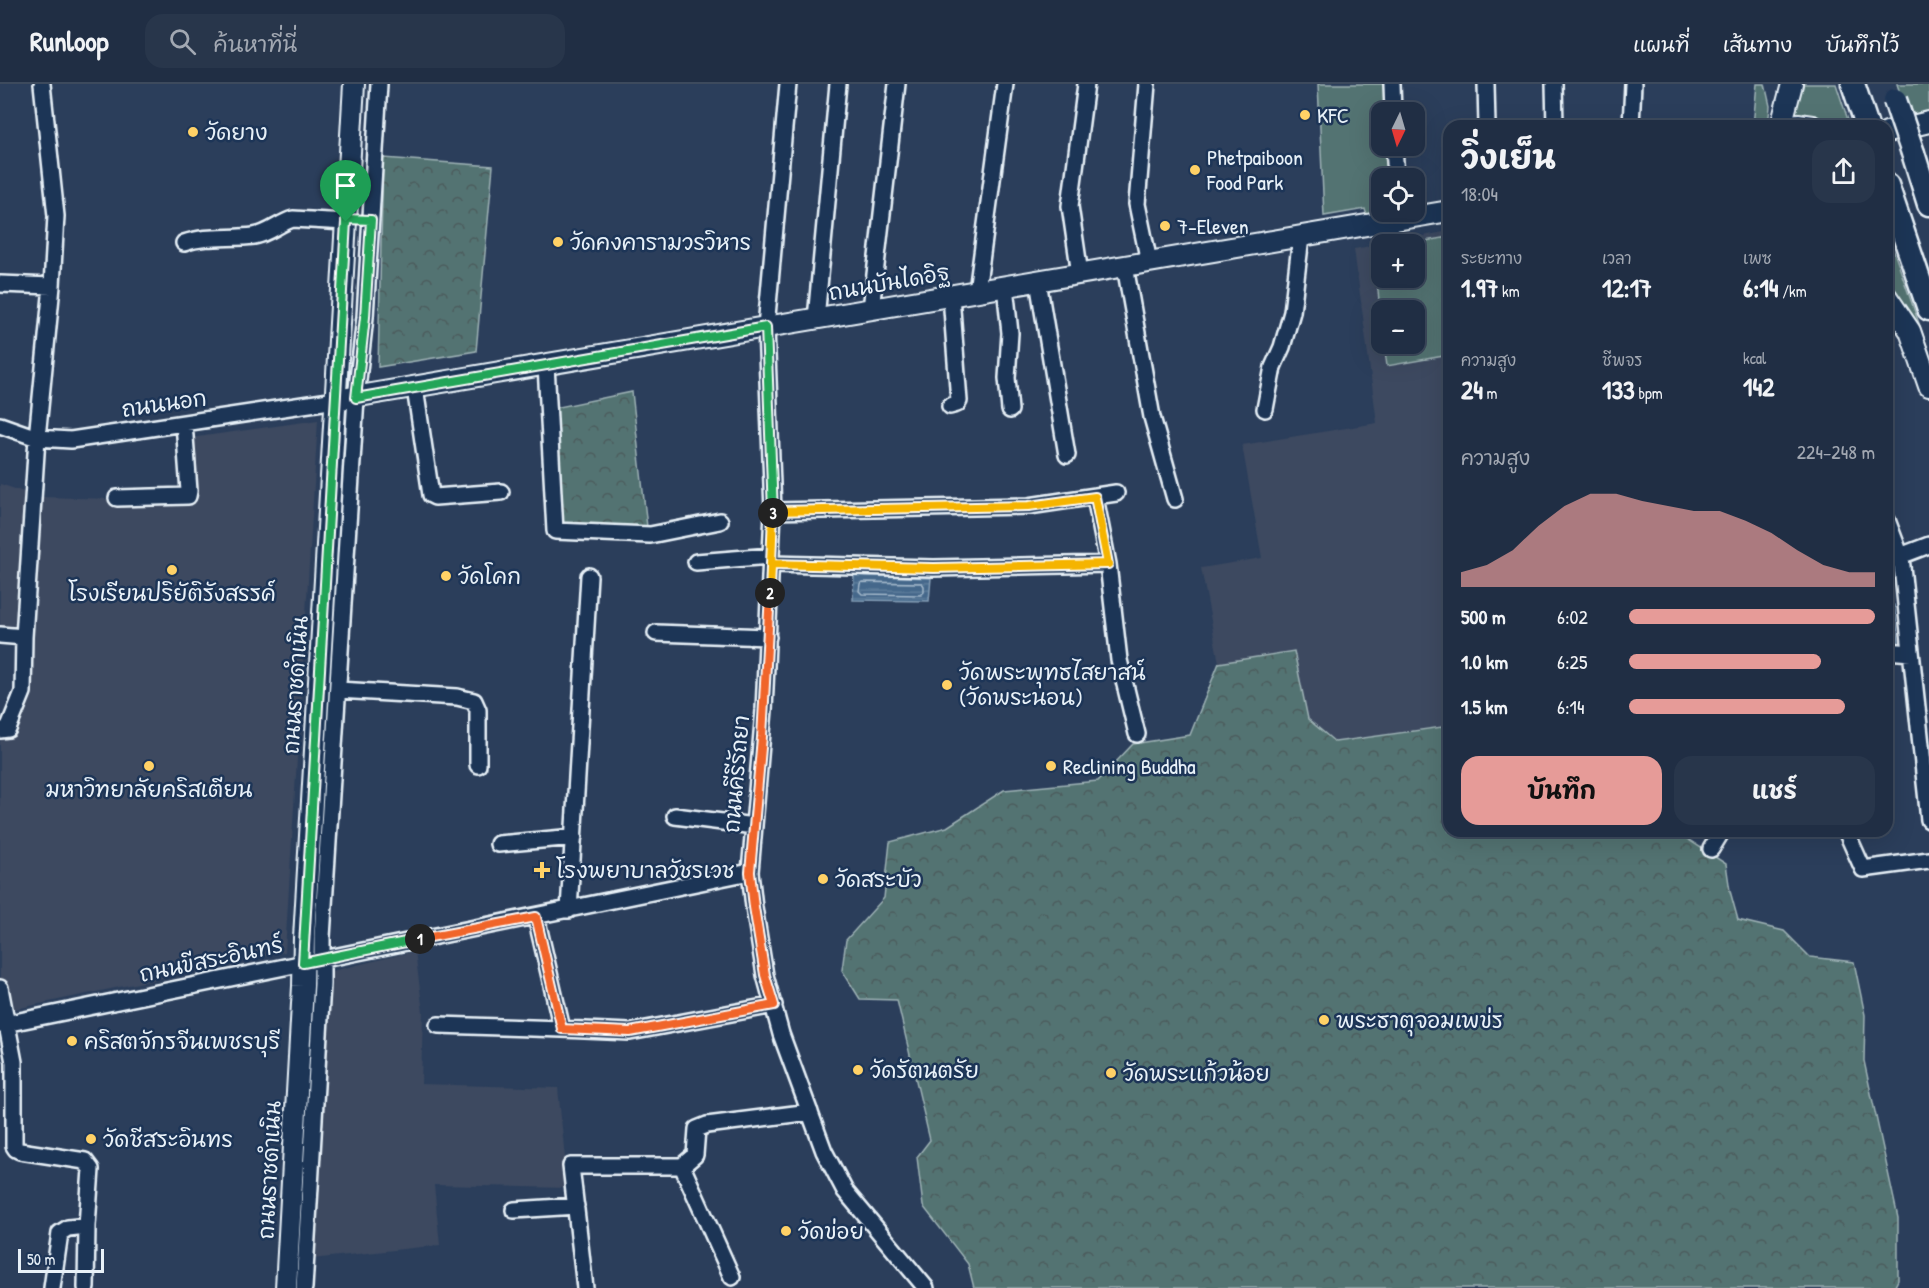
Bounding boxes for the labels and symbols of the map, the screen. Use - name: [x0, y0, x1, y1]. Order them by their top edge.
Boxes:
- place label: KFC: [1317, 100, 1349, 130]
- north arrow: [1371, 102, 1425, 156]
- marker: KFC: [1298, 108, 1312, 122]
- place label: วัดยาง: [205, 117, 268, 147]
- marker: วัดยาง: [186, 125, 200, 139]
- place label: Phetpaiboon Food Park: [1206, 142, 1303, 197]
- pin: [320, 160, 371, 222]
- marker: Phetpaiboon Food Park: [1188, 163, 1202, 177]
- place label: 7-Eleven: [1177, 211, 1249, 241]
- marker: 7-Eleven: [1158, 219, 1172, 233]
- place label: วัดคงคารามวรวิหาร: [570, 227, 751, 257]
- marker: วัดคงคารามวรวิหาร: [551, 235, 565, 249]
- street label: ถนนบันไดอิฐ: [826, 257, 952, 307]
- street label: ถนนนอก: [119, 382, 209, 424]
- pin: 3: [758, 498, 788, 528]
- place label: วัดโคก: [458, 561, 521, 591]
- marker: โรงเรียนปริยัติรังสรรค์: [165, 563, 179, 577]
- marker: วัดโคก: [439, 569, 453, 583]
- place label: โรงเรียนปริยัติรังสรรค์: [68, 578, 276, 608]
- pin: 2: [755, 578, 785, 608]
- street label: ถนนราชดำเนิน: [275, 615, 315, 755]
- place label: วัดพระพุทธไสยาสน์ (วัดพระนอน): [959, 657, 1146, 712]
- marker: วัดพระพุทธไสยาสน์ (วัดพระนอน): [940, 678, 954, 692]
- street label: ถนนคีรีรัถยา: [716, 714, 756, 834]
- place label: Reclining Buddha: [1063, 751, 1196, 781]
- marker: มหาวิทยาลัยคริสเตียน: [142, 759, 156, 773]
- marker: Reclining Buddha: [1044, 759, 1058, 773]
- place label: มหาวิทยาลัยคริสเตียน: [45, 774, 253, 804]
- place label: โรงพยาบาลวัชรเวช: [556, 855, 735, 885]
- marker: โรงพยาบาลวัชรเวช: [533, 861, 551, 879]
- place label: วัดสระบัว: [835, 864, 921, 894]
- marker: วัดสระบัว: [816, 872, 830, 886]
- pin: 1: [405, 924, 435, 954]
- street label: ถนนขีสระอินทร์: [136, 929, 286, 989]
- place label: พระธาตุจอมเพข่ร: [1336, 1005, 1503, 1037]
- marker: พระธาตุจอมเพข่ร: [1317, 1013, 1331, 1027]
- place label: คริสตจักรจีนเพชรบุรี: [84, 1026, 280, 1058]
- marker: คริสตจักรจีนเพชรบุรี: [65, 1034, 79, 1048]
- place label: วัดรัตนตรัย: [870, 1055, 979, 1085]
- place label: วัดพระแก้วน้อย: [1123, 1058, 1270, 1088]
- marker: วัดรัตนตรัย: [851, 1063, 865, 1077]
- marker: วัดพระแก้วน้อย: [1104, 1066, 1118, 1080]
- street label: ถนนราชดำเนิน: [250, 1100, 288, 1240]
- place label: วัดชีสระอินทร: [103, 1124, 233, 1154]
- marker: วัดชีสระอินทร: [84, 1132, 98, 1146]
- place label: วัดข่อย: [798, 1216, 864, 1246]
- marker: วัดข่อย: [779, 1224, 793, 1238]
- scale bar: [18, 1246, 104, 1274]

